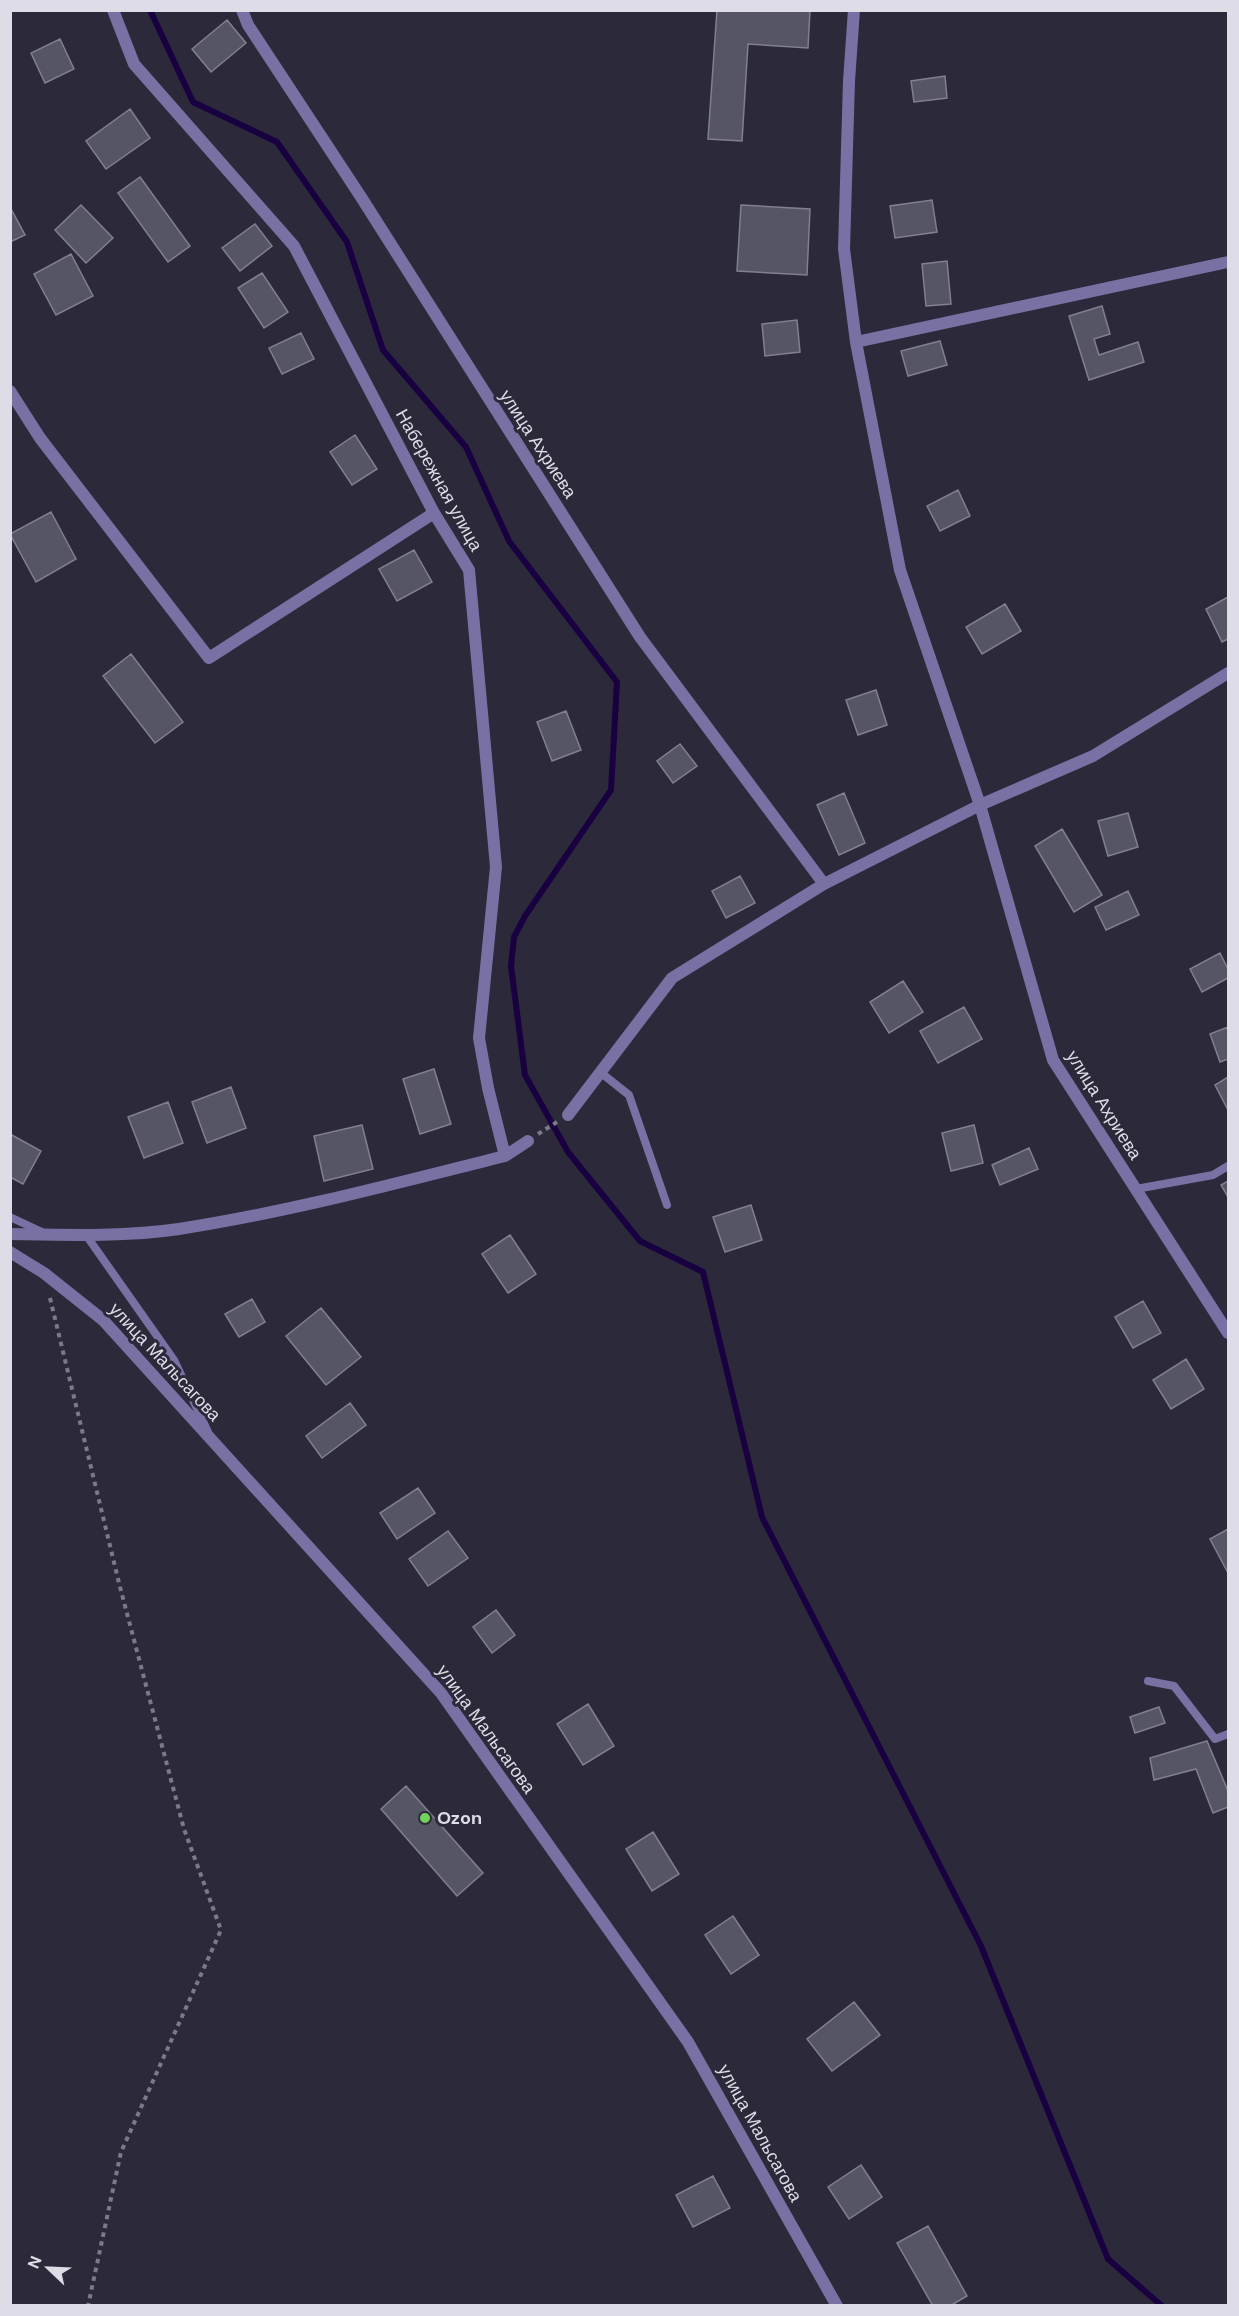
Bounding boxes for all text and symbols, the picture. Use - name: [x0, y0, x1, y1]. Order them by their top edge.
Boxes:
- street label: улица Ахриева: [494, 385, 583, 504]
- street label: Набережная улица: [390, 405, 489, 556]
- street label: улица Ахриева: [1061, 1046, 1148, 1165]
- street label: улица Мальсагова: [104, 1298, 227, 1427]
- street label: улица Мальсагова: [431, 1660, 542, 1799]
- place label: Ozon: [437, 1806, 482, 1830]
- marker: Ozon: [418, 1811, 432, 1825]
- street label: улица Мальсагова: [712, 2060, 808, 2207]
- north arrow: [18, 2238, 78, 2298]
- text: N: [23, 2253, 47, 2272]

